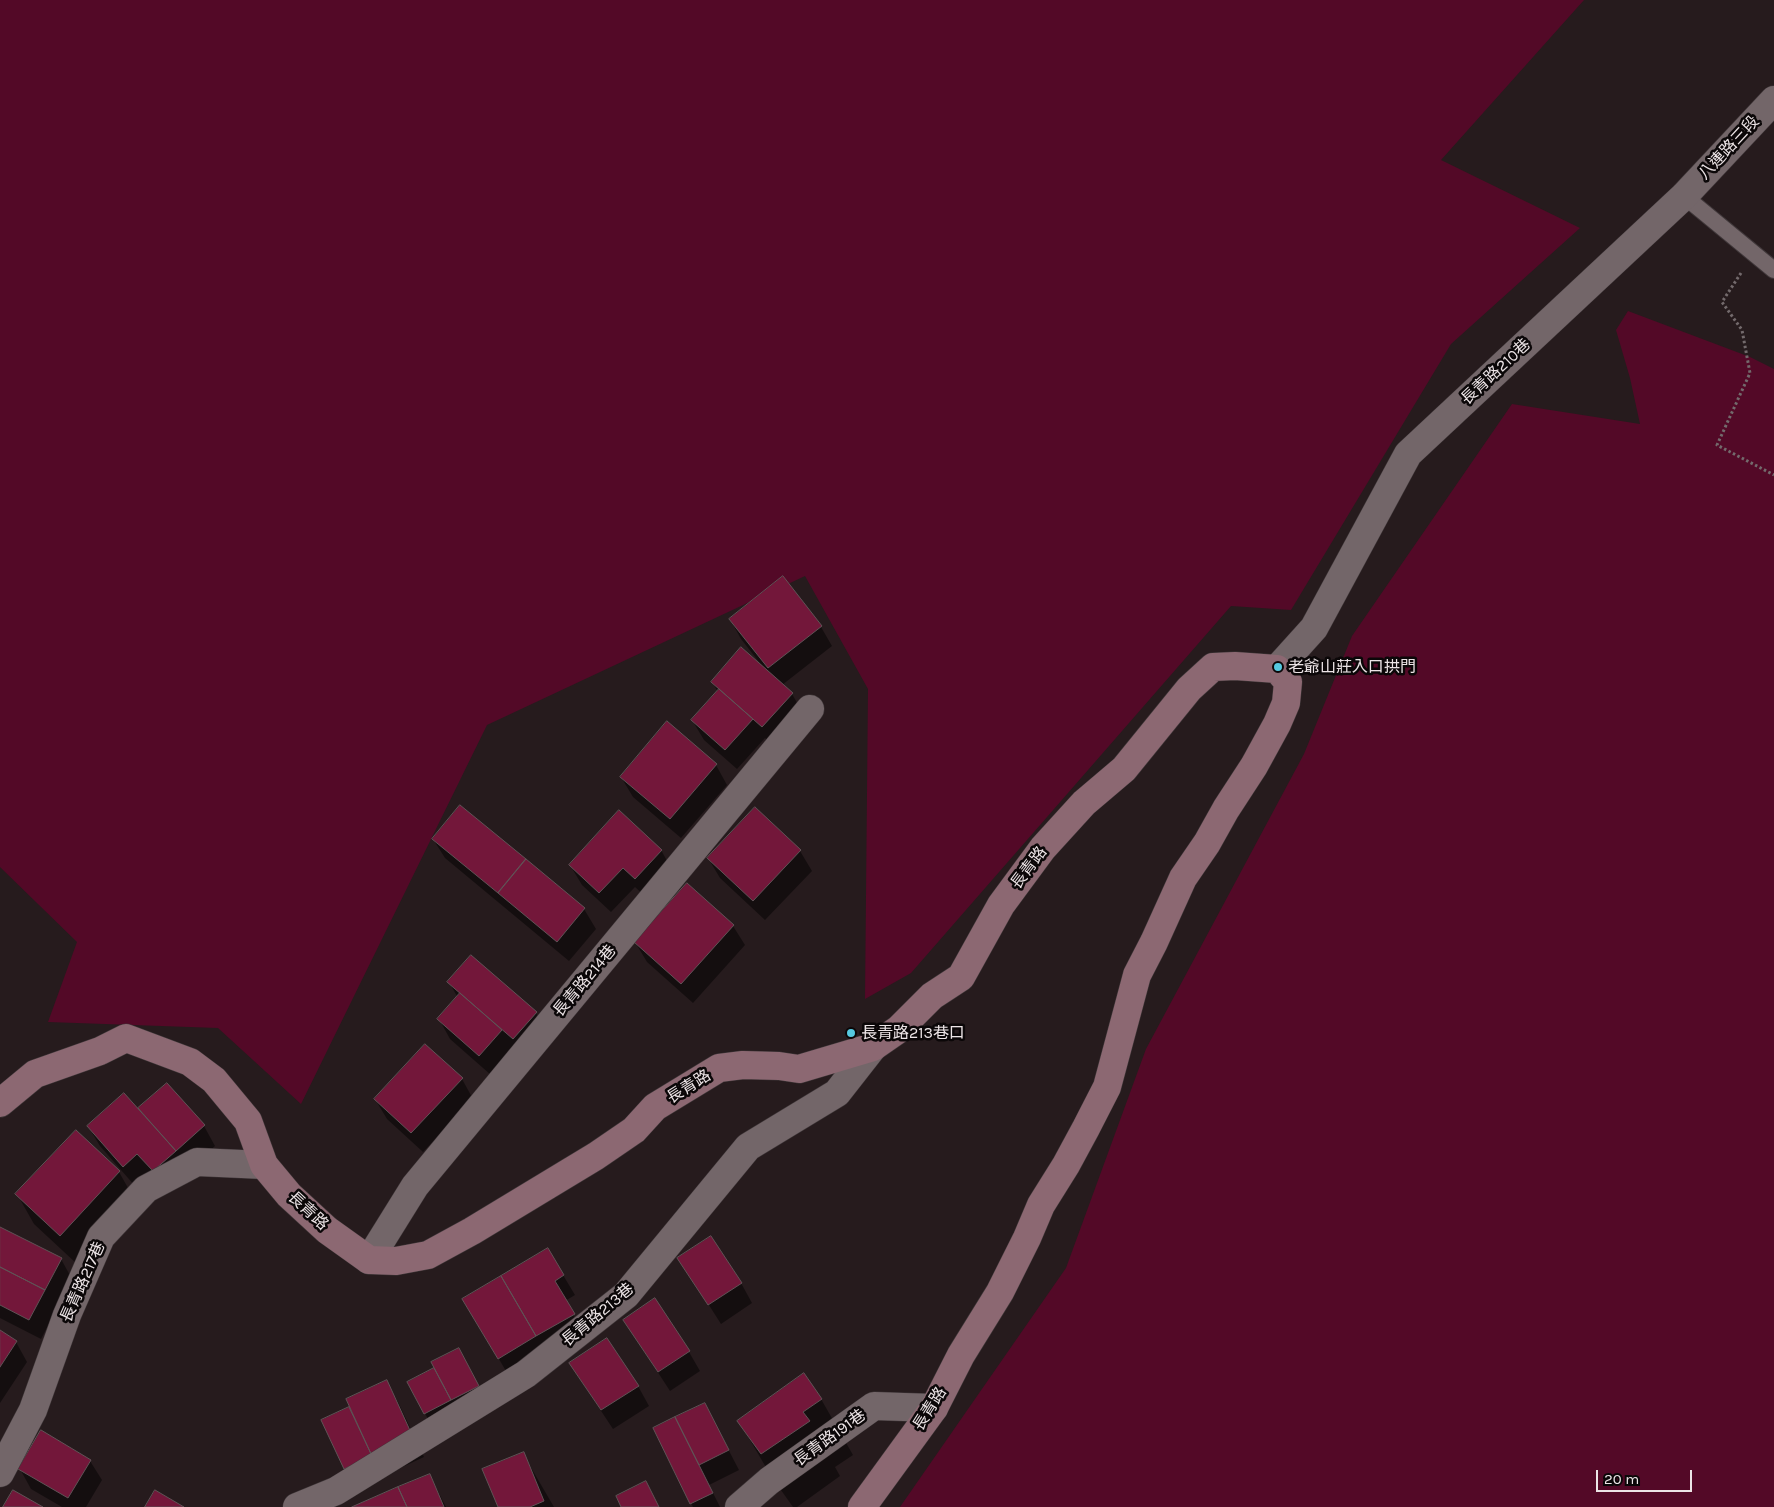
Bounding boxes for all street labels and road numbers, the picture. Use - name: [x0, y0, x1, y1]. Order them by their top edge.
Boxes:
- street label: 八連路三段: [1695, 112, 1763, 184]
- street label: 長青路210巷: [1457, 335, 1535, 409]
- street label: 長青路: [1007, 843, 1051, 893]
- street label: 長青路214巷: [550, 941, 620, 1021]
- street label: 長青路: [664, 1066, 714, 1108]
- street label: 長青路: [284, 1188, 332, 1234]
- street label: 長青路217巷: [57, 1239, 109, 1325]
- street label: 長青路213巷: [558, 1279, 638, 1351]
- street label: 長青路: [909, 1384, 951, 1434]
- street label: 長青路191巷: [790, 1406, 870, 1470]

